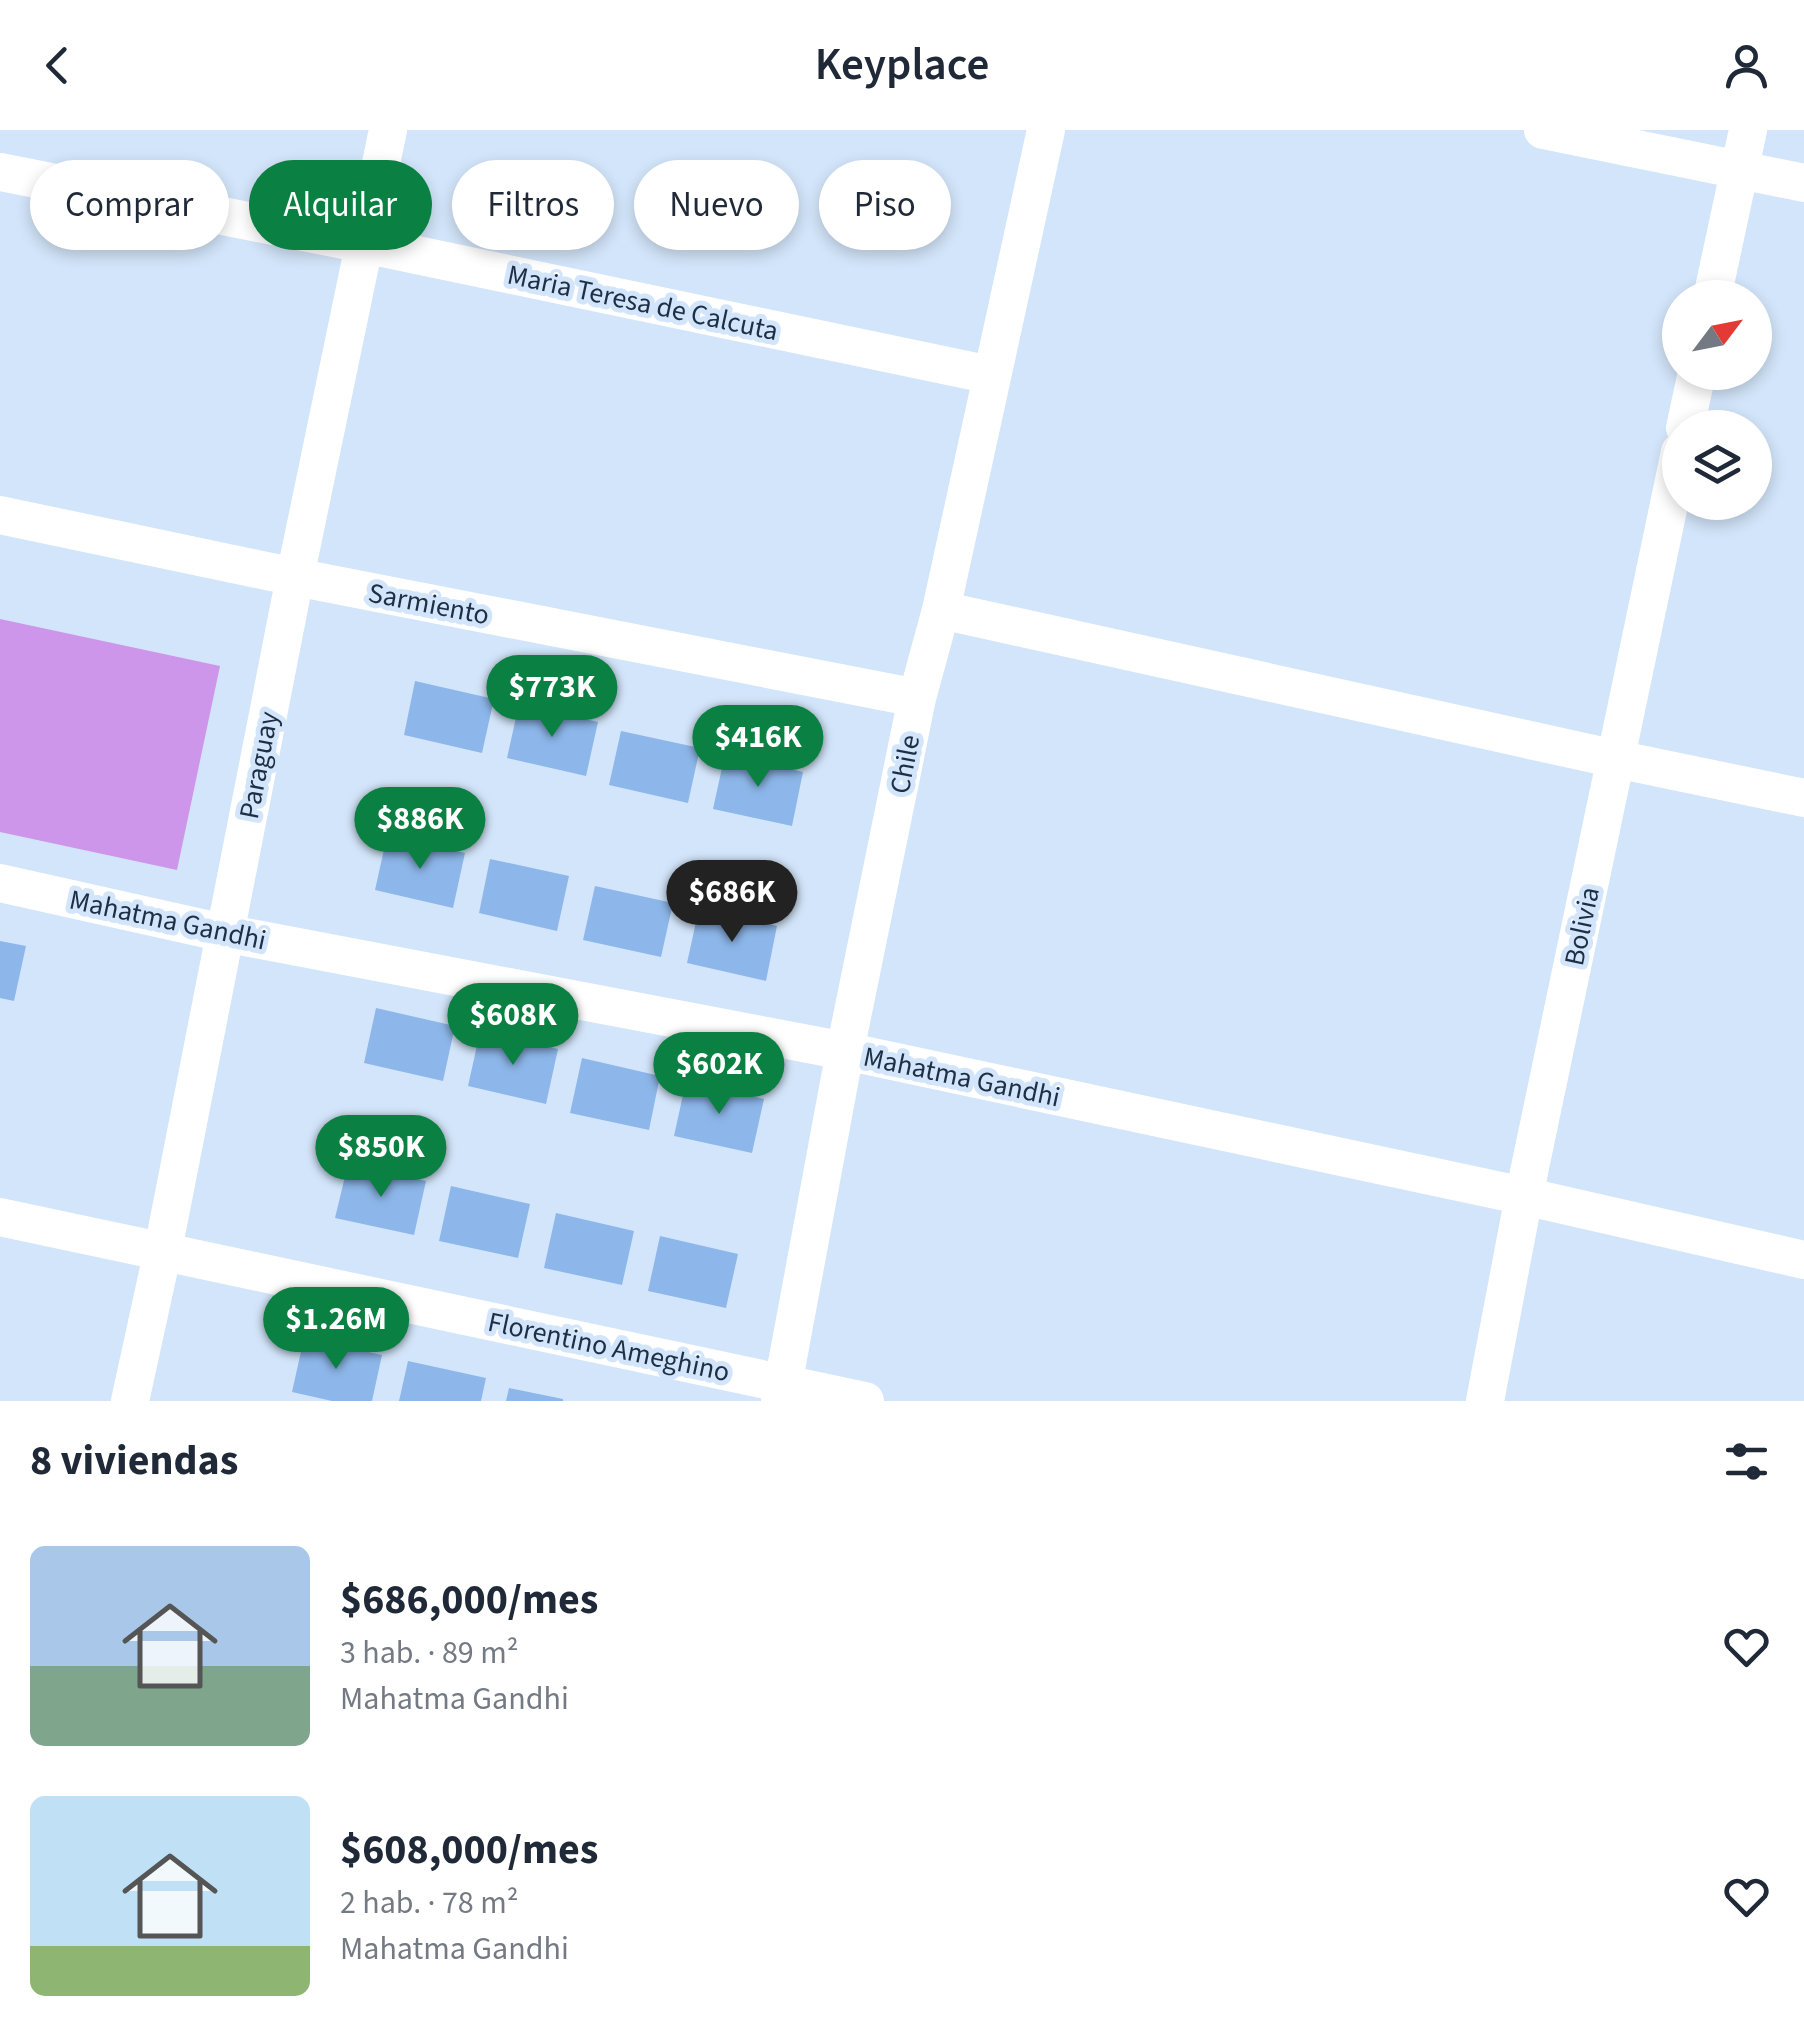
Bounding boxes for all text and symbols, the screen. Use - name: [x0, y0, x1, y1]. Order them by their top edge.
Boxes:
- text: Keyplace: [815, 33, 989, 97]
- icon: back: [30, 38, 85, 93]
- icon: person: [1719, 38, 1774, 93]
- chip: Comprar: [30, 160, 229, 250]
- chip: Alquilar: [249, 160, 432, 250]
- chip: Filtros: [452, 160, 614, 250]
- chip: Nuevo: [634, 160, 799, 250]
- chip: Piso: [819, 160, 951, 250]
- street label: Maria Teresa de Calcuta: [504, 255, 782, 351]
- north arrow: [1662, 280, 1772, 390]
- map controls: [1662, 280, 1772, 520]
- button: layers: [1662, 410, 1772, 520]
- street label: Sarmiento: [365, 573, 493, 635]
- pin: $773K: [482, 655, 622, 740]
- text: $773K: [508, 664, 596, 710]
- pin: $416K: [688, 705, 828, 790]
- street label: Paraguay: [229, 708, 289, 822]
- text: $416K: [714, 714, 802, 760]
- street label: Chile: [880, 731, 930, 797]
- pin: $886K: [350, 787, 490, 872]
- text: $886K: [376, 796, 464, 842]
- pin: $686K: [662, 860, 802, 945]
- text: $686K: [688, 869, 776, 915]
- street label: Mahatma Gandhi: [66, 880, 270, 960]
- street label: Bolivia: [1554, 883, 1610, 969]
- pin: $608K: [443, 983, 583, 1068]
- text: $608K: [469, 992, 557, 1038]
- pin: $602K: [649, 1032, 789, 1117]
- street label: Mahatma Gandhi: [860, 1037, 1064, 1117]
- text: $602K: [675, 1041, 763, 1087]
- pin: $850K: [311, 1115, 451, 1200]
- text: $850K: [337, 1124, 425, 1170]
- pin: $1.26M: [255, 1287, 417, 1372]
- text: $1.26M: [285, 1296, 387, 1342]
- street label: Florentino Ameghino: [484, 1302, 733, 1392]
- text: 8 viviendas: [30, 1431, 238, 1491]
- icon: filters: [1719, 1434, 1774, 1489]
- text: $686,000/mes: [340, 1570, 598, 1630]
- icon: home: [110, 1586, 230, 1706]
- icon: heart: [1719, 1619, 1774, 1674]
- text: 3 hab. · 89 m²: [340, 1630, 518, 1676]
- text: Mahatma Gandhi: [340, 1676, 569, 1722]
- text: $608,000/mes: [340, 1820, 598, 1880]
- icon: home: [110, 1836, 230, 1956]
- icon: heart: [1719, 1869, 1774, 1924]
- text: 2 hab. · 78 m²: [340, 1880, 518, 1926]
- text: Mahatma Gandhi: [340, 1926, 569, 1972]

